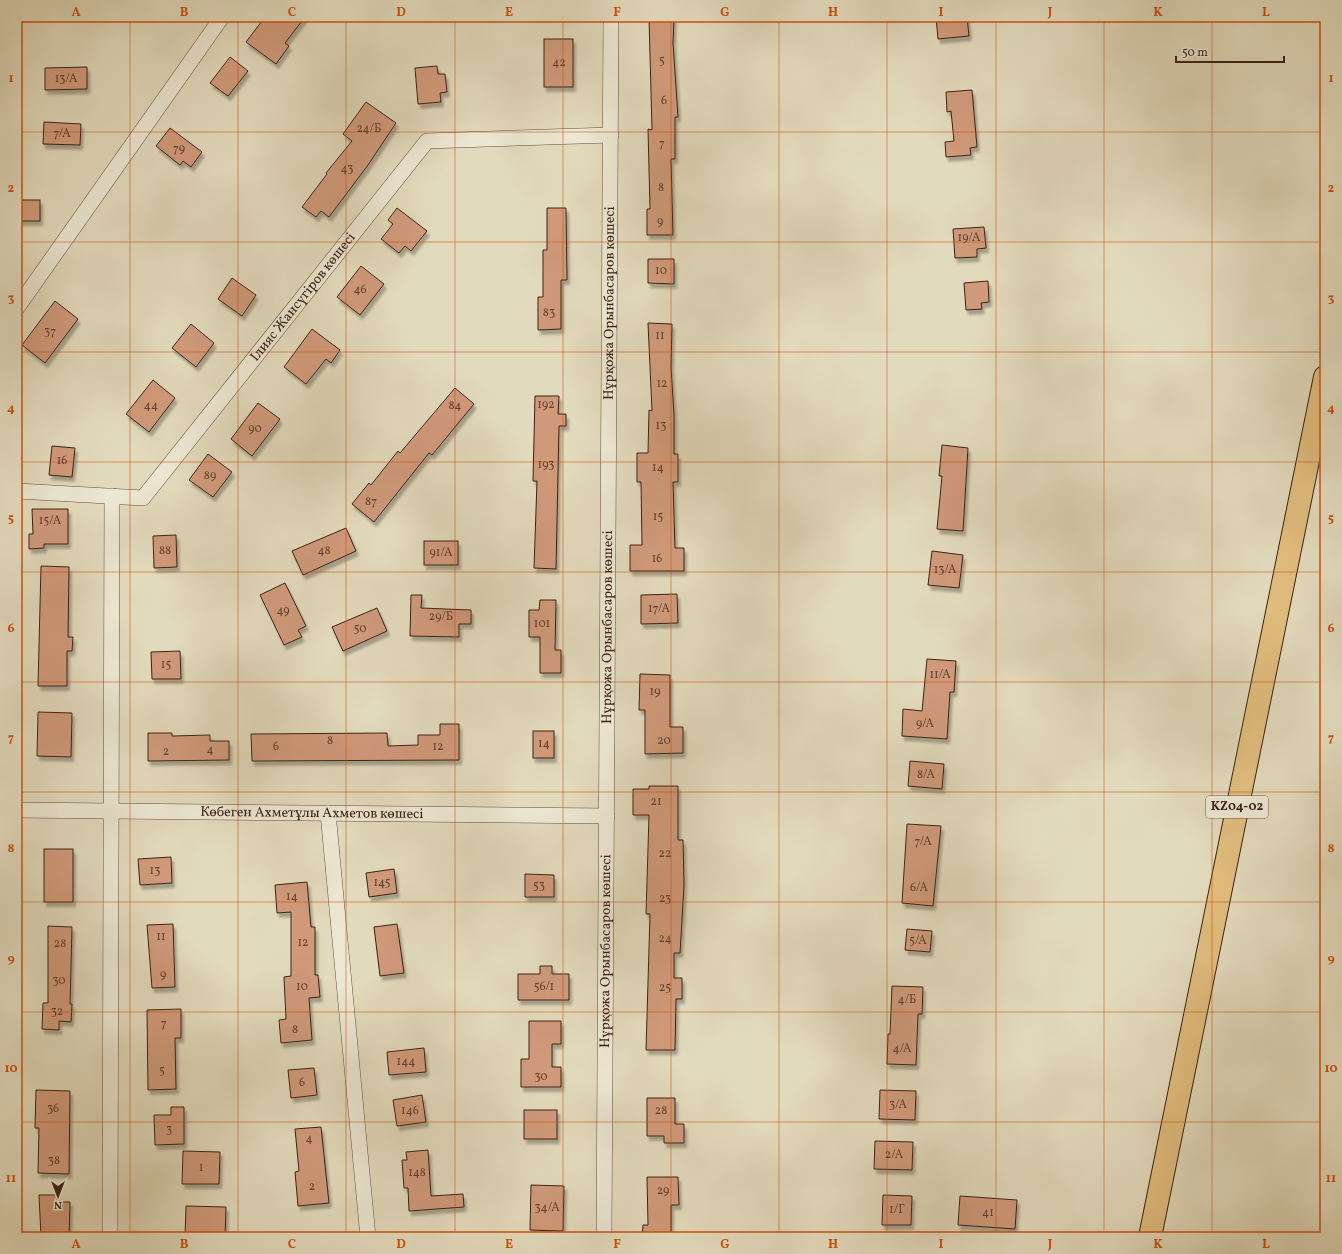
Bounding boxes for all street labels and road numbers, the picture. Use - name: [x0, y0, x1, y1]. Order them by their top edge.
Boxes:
- street label: Нұрқожа Орынбасаров көшесі: [599, 206, 619, 400]
- street label: Ілияс Жансүгіров көшесі: [246, 229, 360, 365]
- street label: Нұрқожа Орынбасаров көшесі: [597, 530, 618, 724]
- road number: KZ04-02: [1206, 796, 1268, 818]
- street label: Көбеген Ахметұлы Ахметов көшесі: [200, 802, 424, 824]
- street label: Нұрқожа Орынбасаров көшесі: [596, 854, 616, 1048]

